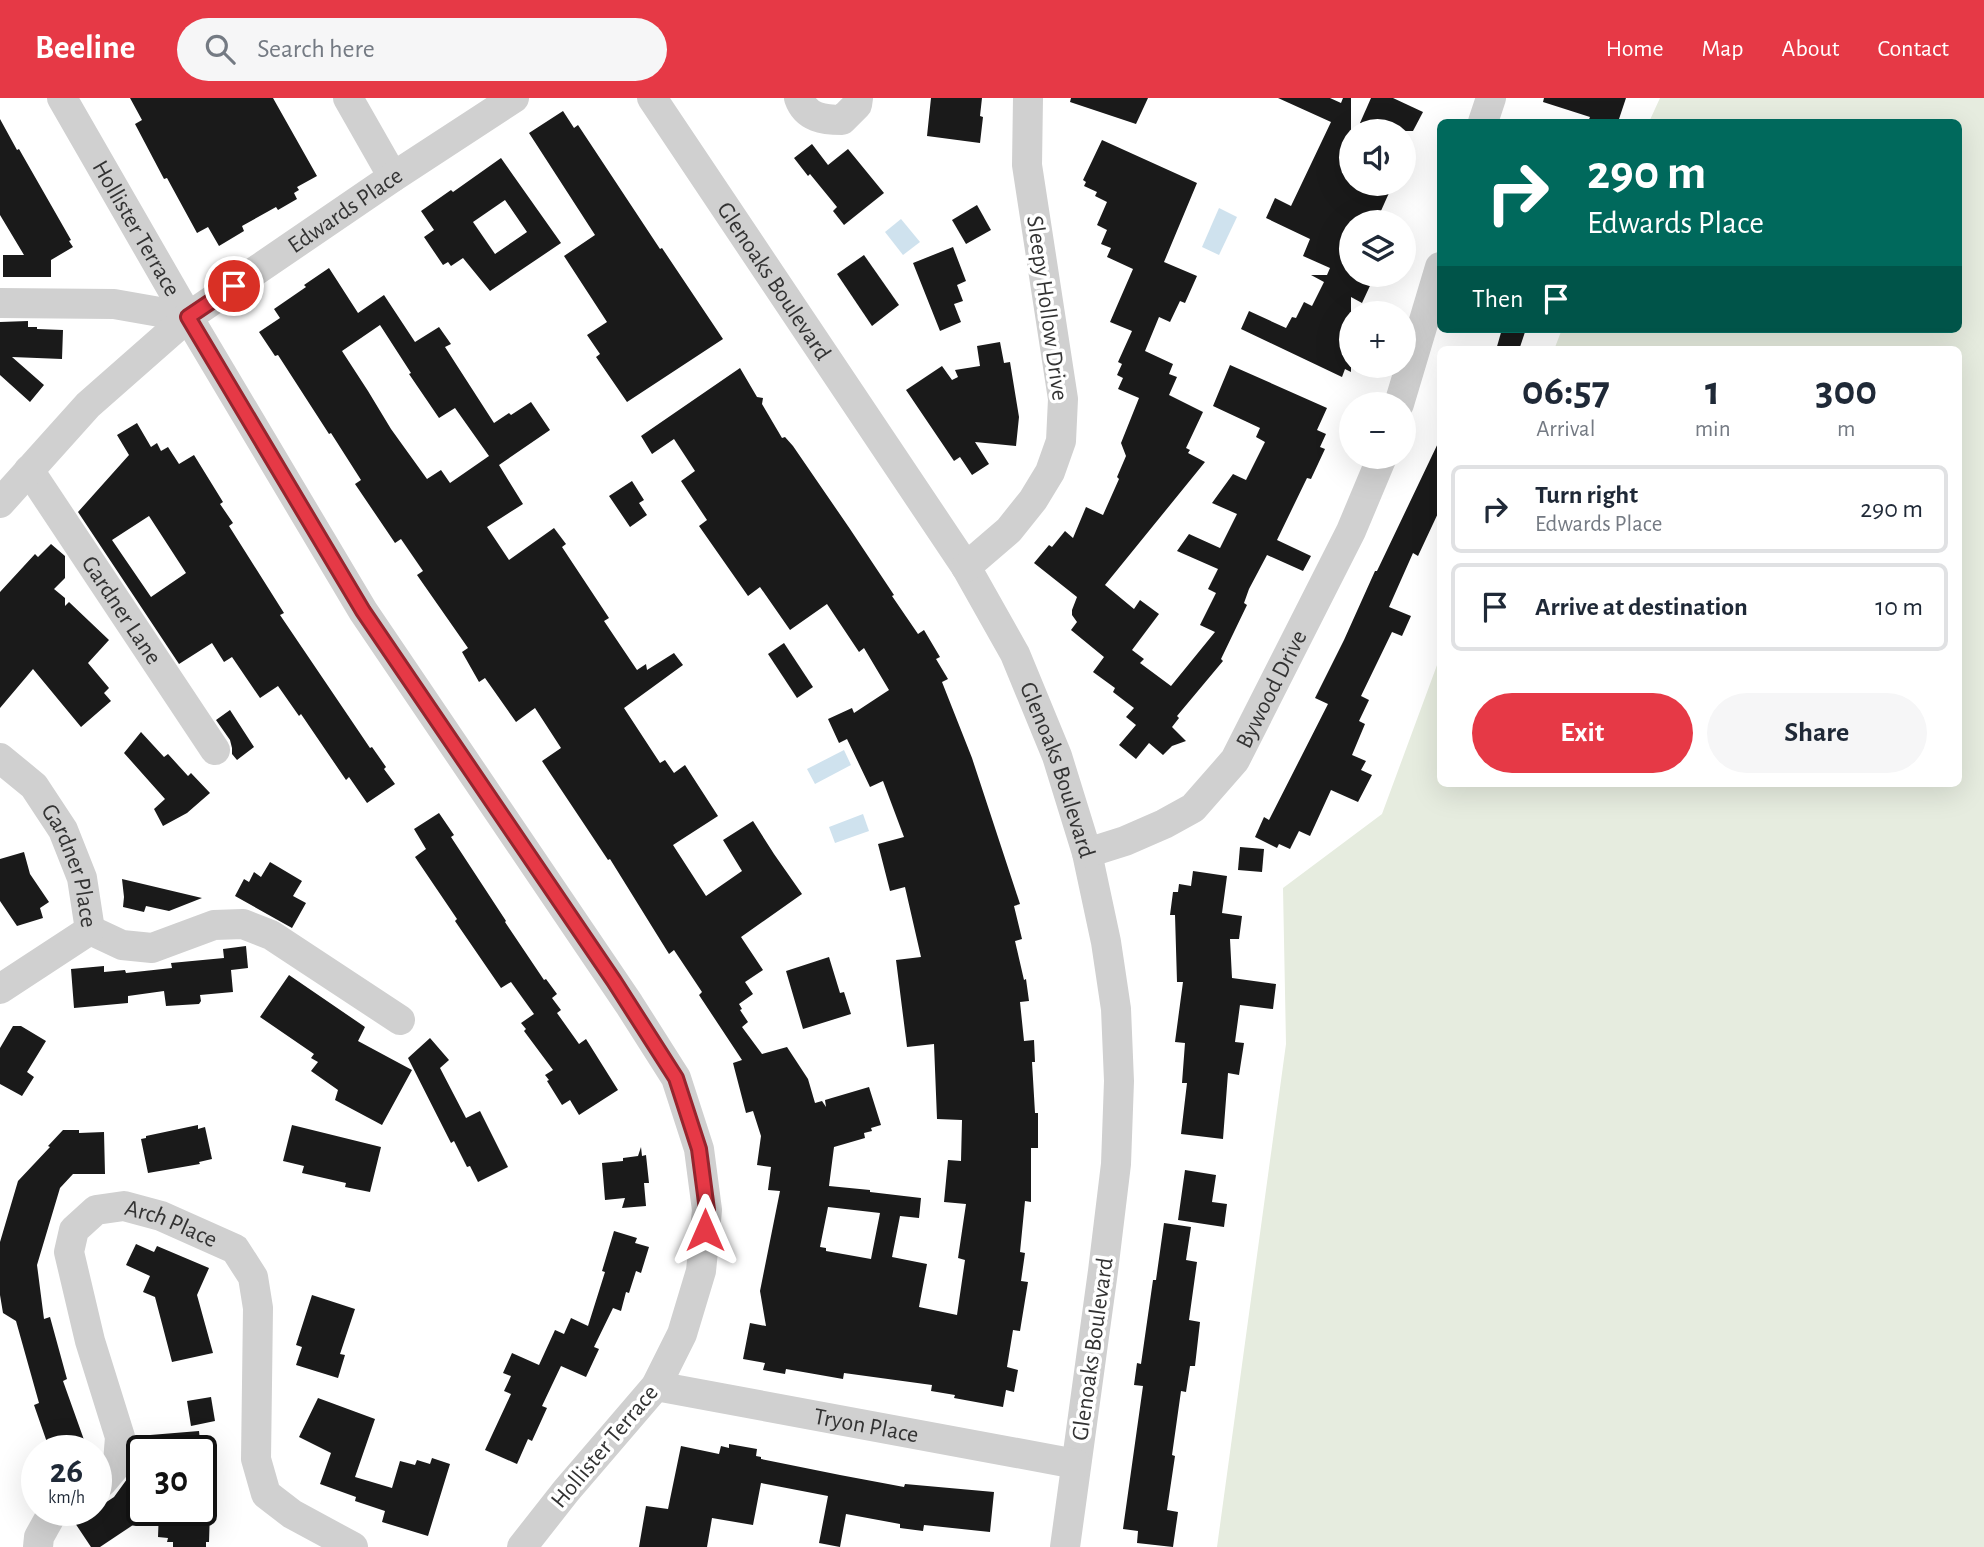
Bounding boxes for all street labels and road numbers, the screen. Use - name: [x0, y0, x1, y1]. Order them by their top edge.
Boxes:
- street label: Hollister Terrace: [88, 156, 184, 301]
- street label: Edwards Place: [284, 163, 407, 258]
- street label: Glenoaks Boulevard: [712, 198, 835, 365]
- street label: Sleepy Hollow Drive: [1022, 214, 1072, 402]
- street label: Gardner Lane: [77, 552, 166, 669]
- street label: Bywood Drive: [1232, 626, 1312, 752]
- street label: Glenoaks Boulevard: [1015, 679, 1099, 861]
- street label: Gardner Place: [36, 800, 100, 929]
- street label: Arch Place: [122, 1196, 221, 1252]
- street label: Glenoaks Boulevard: [1068, 1256, 1118, 1442]
- street label: Hollister Terrace: [547, 1381, 663, 1513]
- street label: Tryon Place: [812, 1405, 920, 1448]

